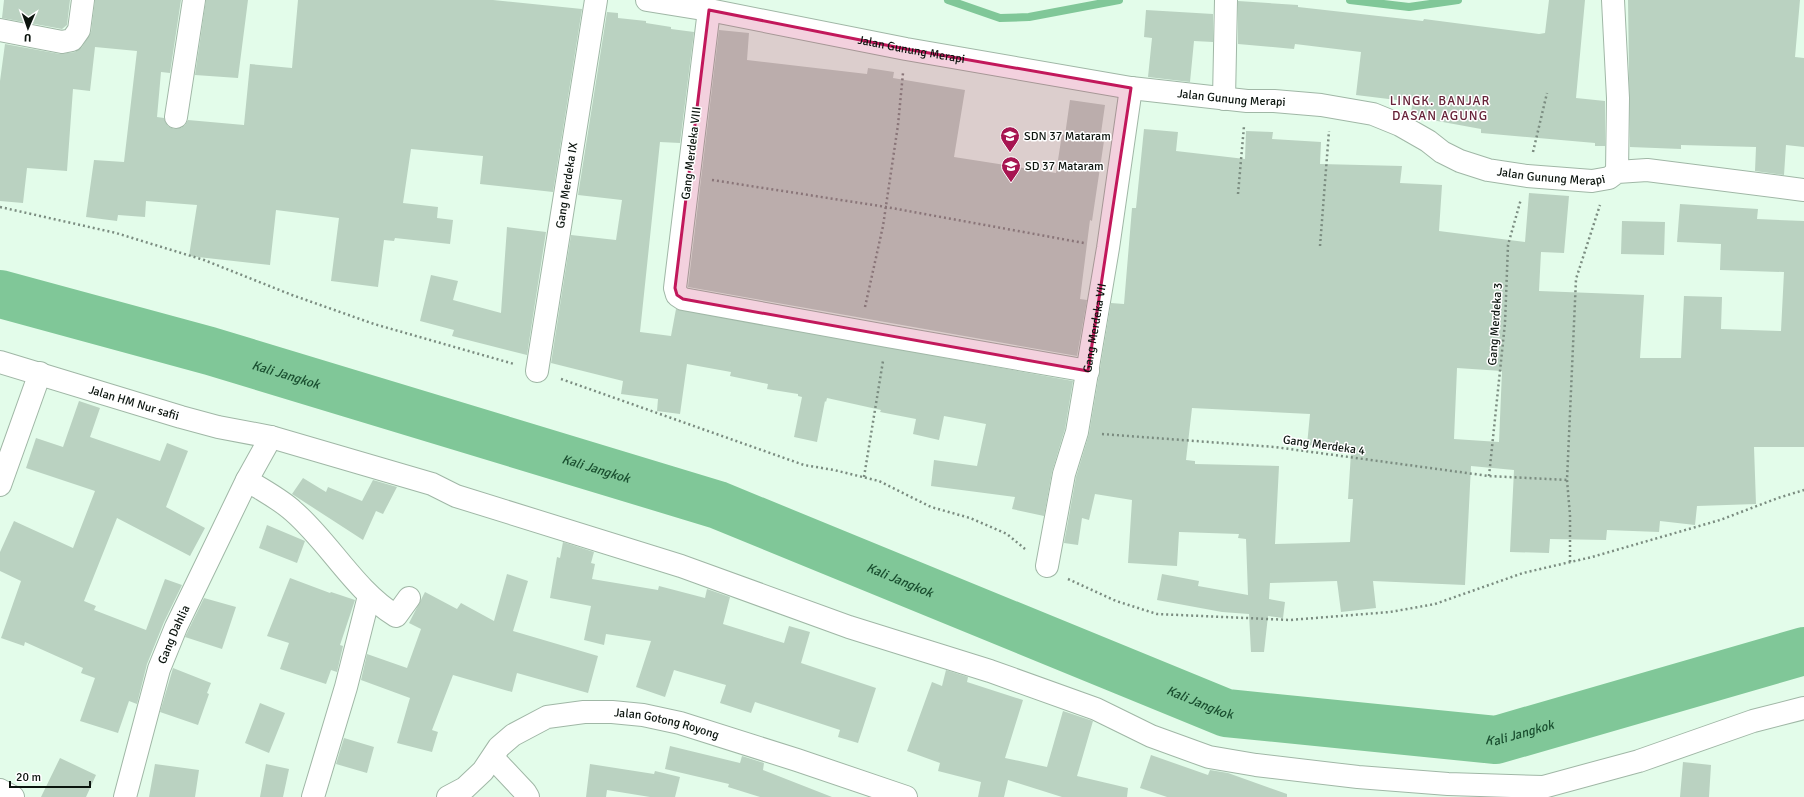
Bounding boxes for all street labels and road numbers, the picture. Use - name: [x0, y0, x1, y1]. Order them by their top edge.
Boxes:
- street label: Jalan Gunung Merapi: [856, 33, 966, 67]
- street label: Jalan Gunung Merapi: [1176, 86, 1286, 110]
- street label: Gang Merdeka VIII: [678, 106, 705, 201]
- street label: Gang Merdeka IX: [553, 141, 581, 230]
- street label: Jalan Gunung Merapi: [1496, 164, 1607, 189]
- street label: Gang Merdeka VII: [1080, 282, 1110, 374]
- street label: Gang Merdeka 3: [1485, 282, 1506, 366]
- street label: Jalan HM Nur safii: [87, 382, 181, 424]
- street label: Gang Merdeka 4: [1282, 432, 1367, 459]
- street label: Gang Dahlia: [155, 603, 193, 666]
- street label: Jalan Gotong Royong: [613, 705, 721, 743]

